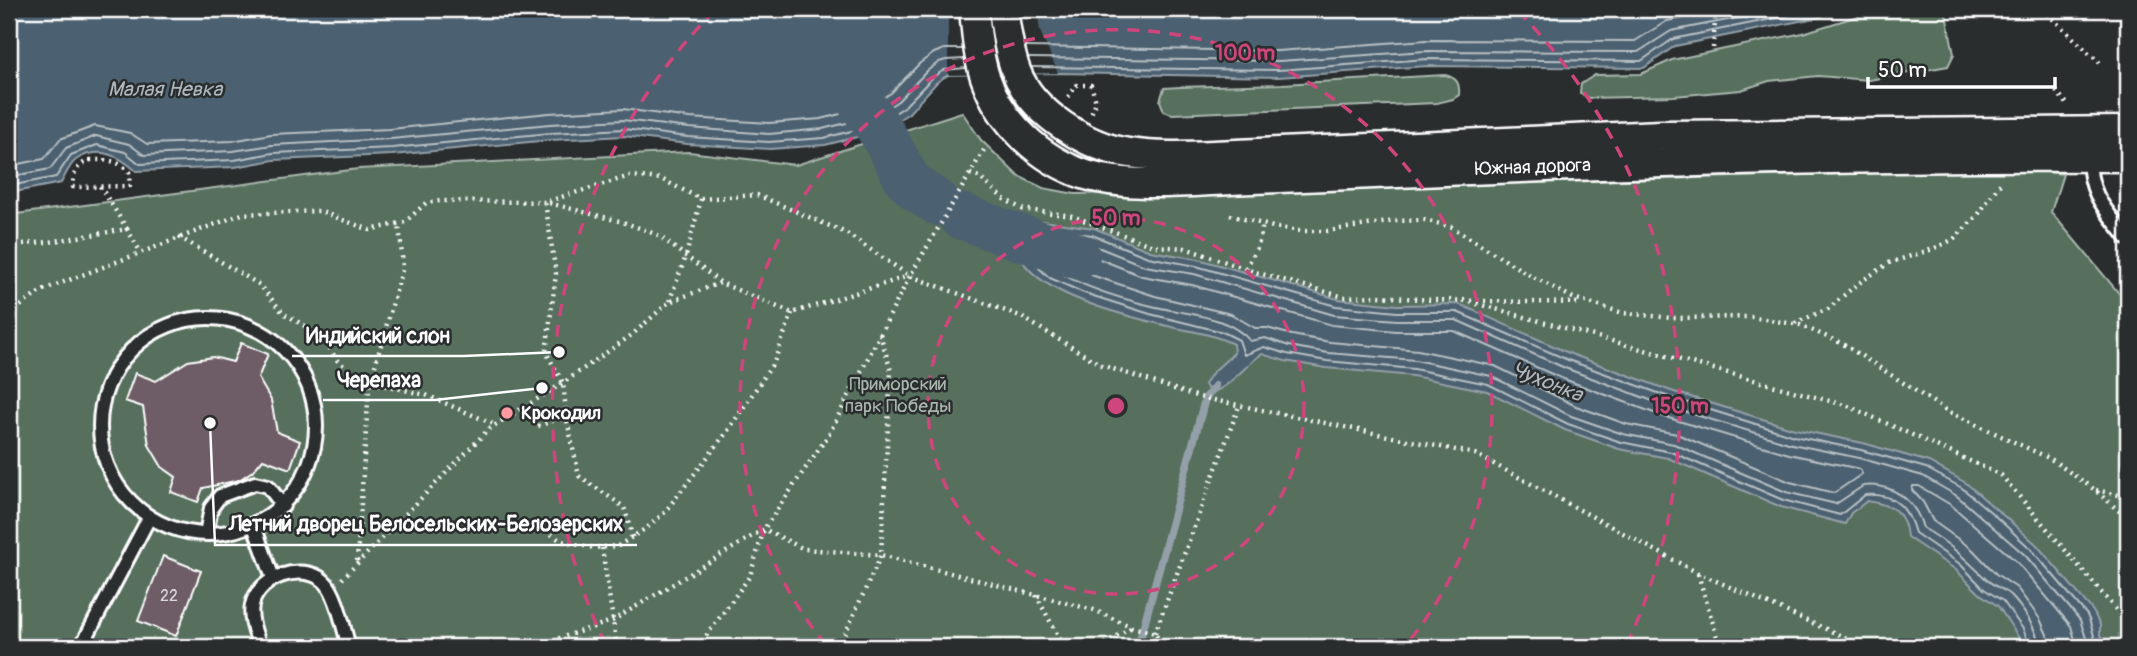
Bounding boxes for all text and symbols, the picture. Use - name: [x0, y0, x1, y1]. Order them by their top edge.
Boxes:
- text: 100 m: [1215, 40, 1275, 67]
- scale bar: [1868, 46, 2055, 90]
- text: 50 m: [1878, 57, 1927, 84]
- water label: Малая Невка: [108, 76, 224, 103]
- street label: Южная дорога: [1475, 153, 1592, 181]
- text: 50 m: [1092, 205, 1141, 232]
- callout: Индийский слон: [292, 314, 464, 356]
- text: Индийский слон: [306, 323, 450, 350]
- water label: Чухонка: [1507, 356, 1588, 409]
- callout: Черепаха: [323, 358, 435, 400]
- text: Черепаха: [337, 367, 421, 394]
- park label: Приморский парк Победы: [845, 372, 951, 418]
- text: 150 m: [1651, 393, 1709, 420]
- centre of rings: [1104, 394, 1128, 418]
- place label: Крокодил: [521, 401, 601, 425]
- marker: Крокодил: [499, 405, 515, 421]
- callout: Летний дворец Белосельских-Белозерских: [215, 503, 637, 545]
- text: Летний дворец Белосельских-Белозерских: [228, 511, 623, 538]
- house number: 22: [160, 586, 178, 606]

